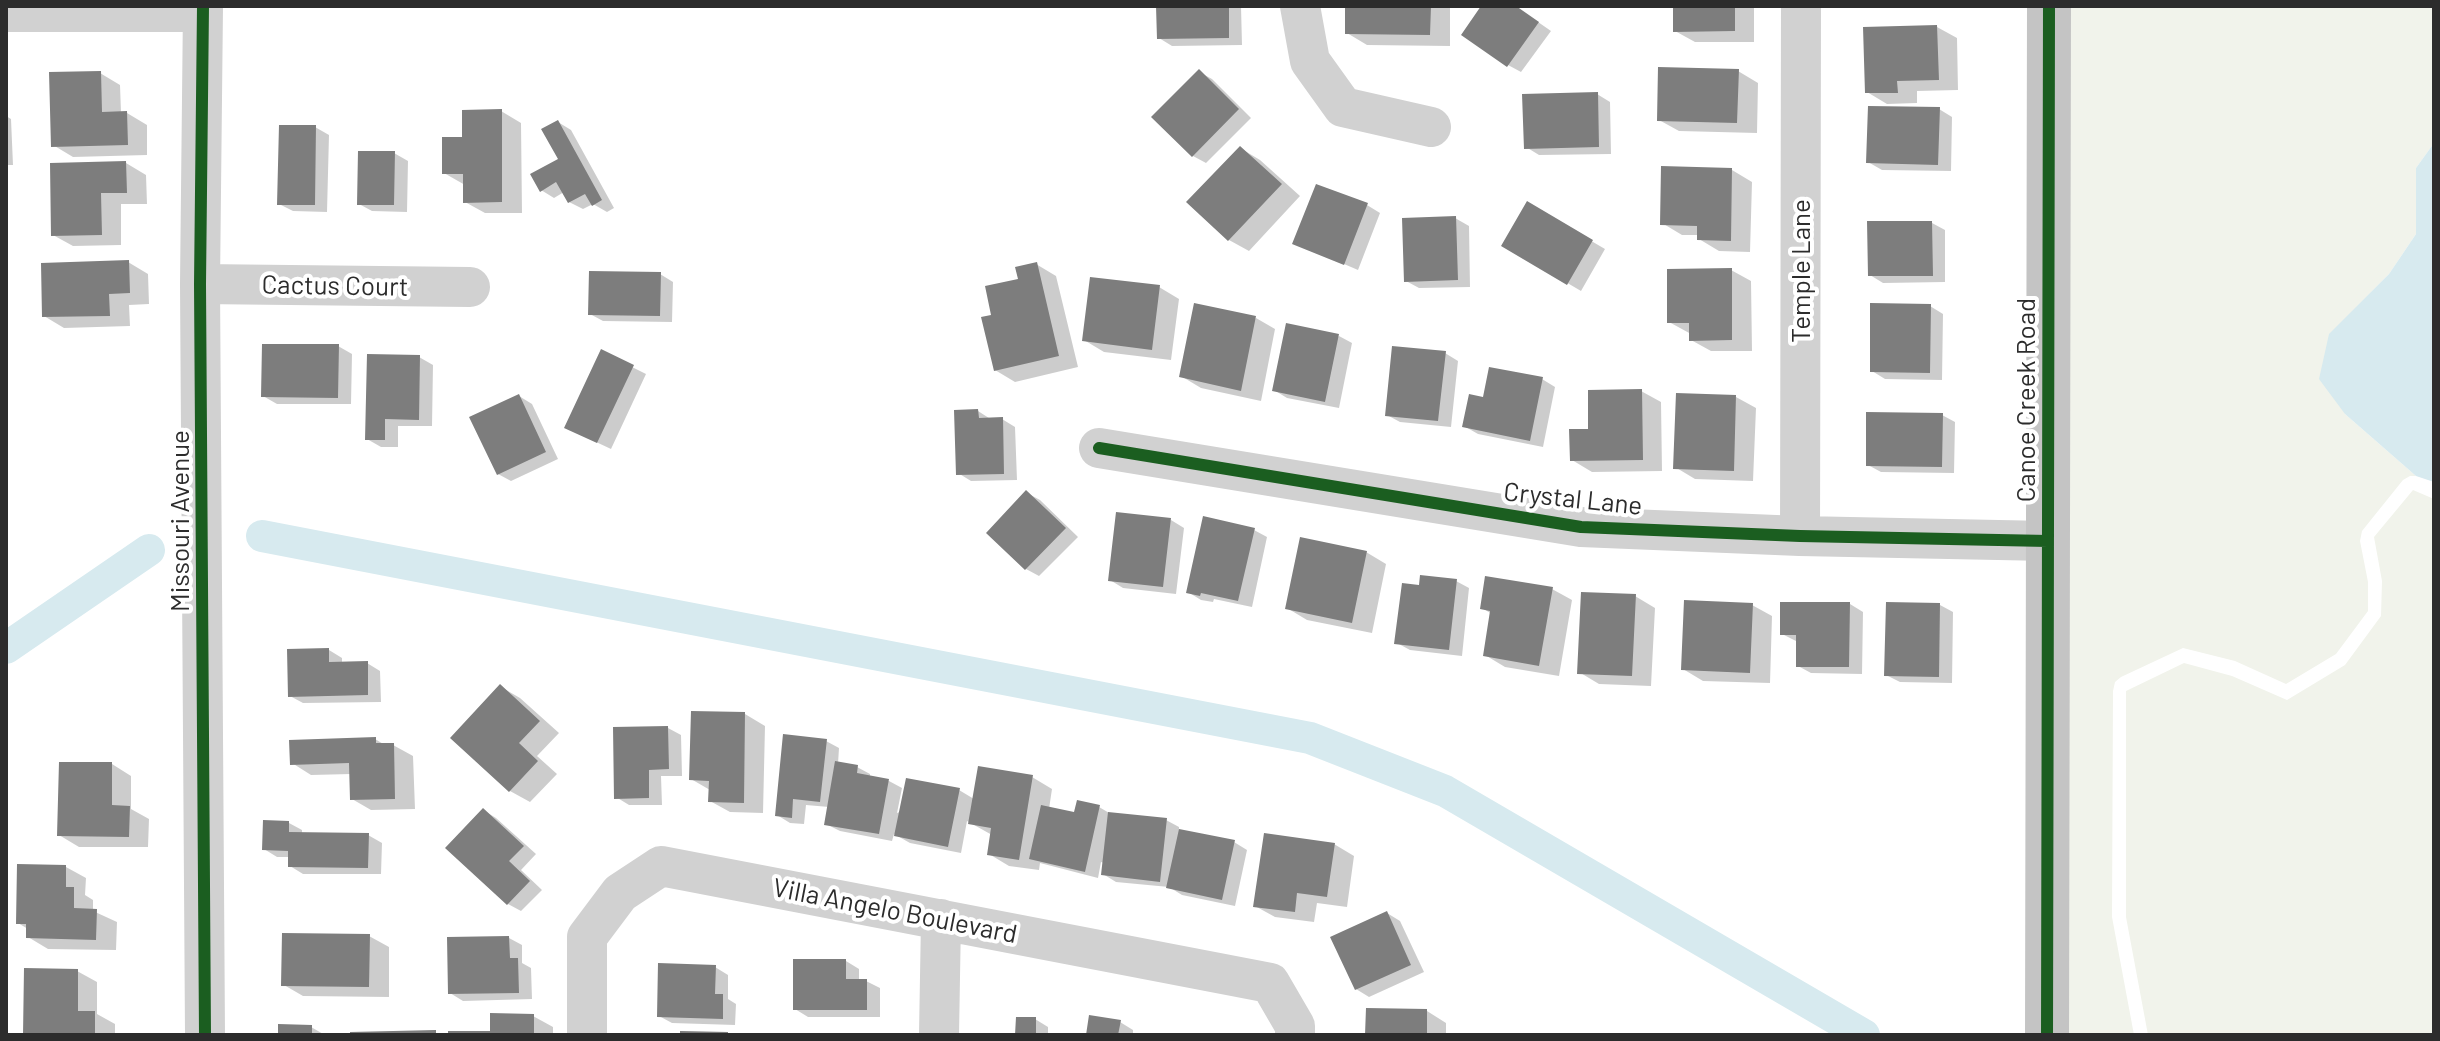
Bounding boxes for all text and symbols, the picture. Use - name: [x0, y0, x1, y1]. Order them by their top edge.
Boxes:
- street label: Temple Lane: [1785, 199, 1817, 343]
- street label: Cactus Court: [261, 269, 409, 303]
- street label: Canoe Creek Road: [2010, 298, 2042, 502]
- street label: Missouri Avenue: [164, 430, 196, 612]
- street label: Crystal Lane: [1502, 476, 1644, 522]
- street label: Villa Angelo Boulevard: [770, 872, 1020, 950]

